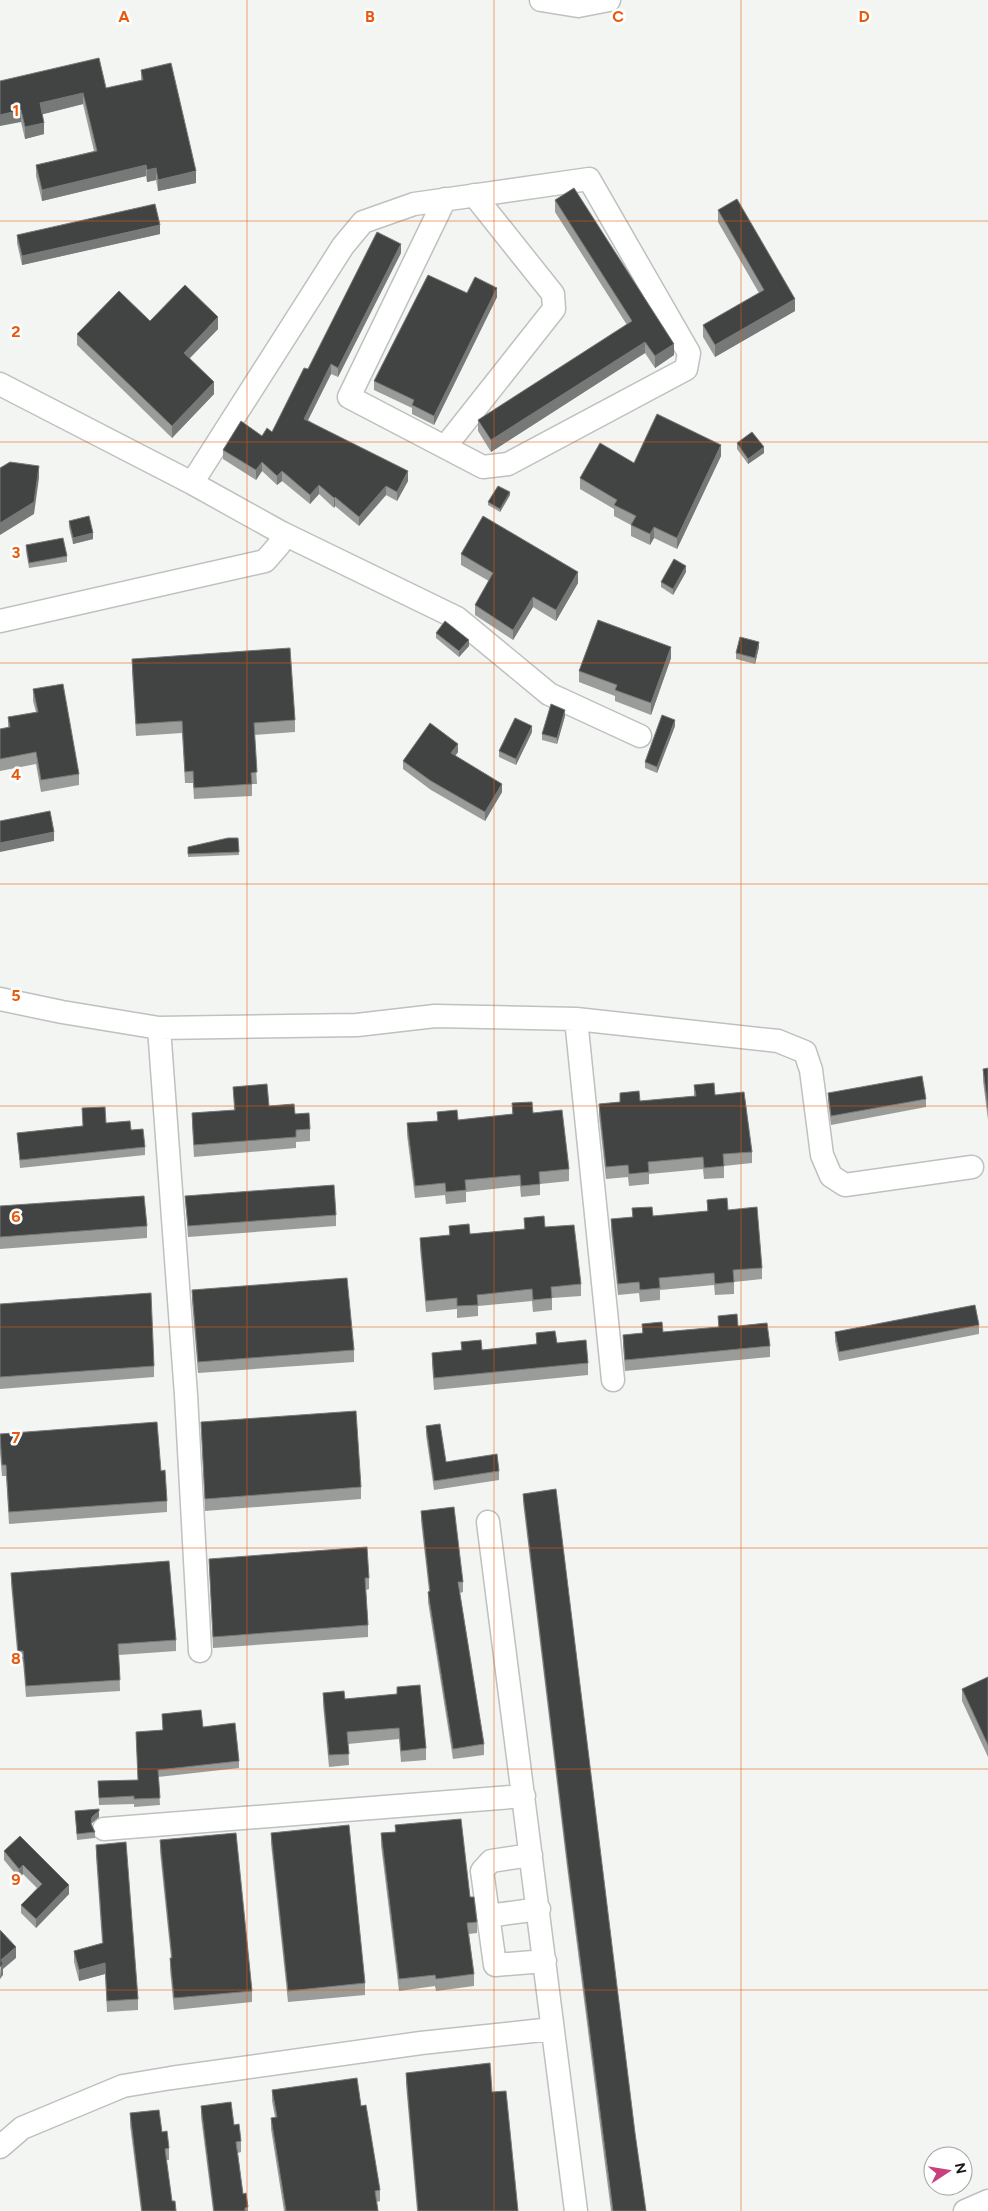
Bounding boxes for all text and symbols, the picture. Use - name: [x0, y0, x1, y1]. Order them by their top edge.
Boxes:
- text: A: [118, 7, 130, 26]
- text: B: [365, 7, 375, 26]
- text: C: [612, 7, 624, 26]
- text: D: [858, 7, 870, 26]
- text: 1: [13, 101, 19, 120]
- text: 2: [11, 322, 21, 341]
- text: 3: [12, 543, 21, 562]
- text: 4: [11, 765, 21, 784]
- text: 5: [11, 986, 21, 1005]
- text: 6: [11, 1207, 21, 1226]
- text: 7: [12, 1428, 21, 1447]
- text: 8: [11, 1649, 21, 1668]
- text: 9: [11, 1870, 21, 1889]
- north arrow: [923, 2146, 973, 2196]
- text: N: [951, 2161, 970, 2175]

